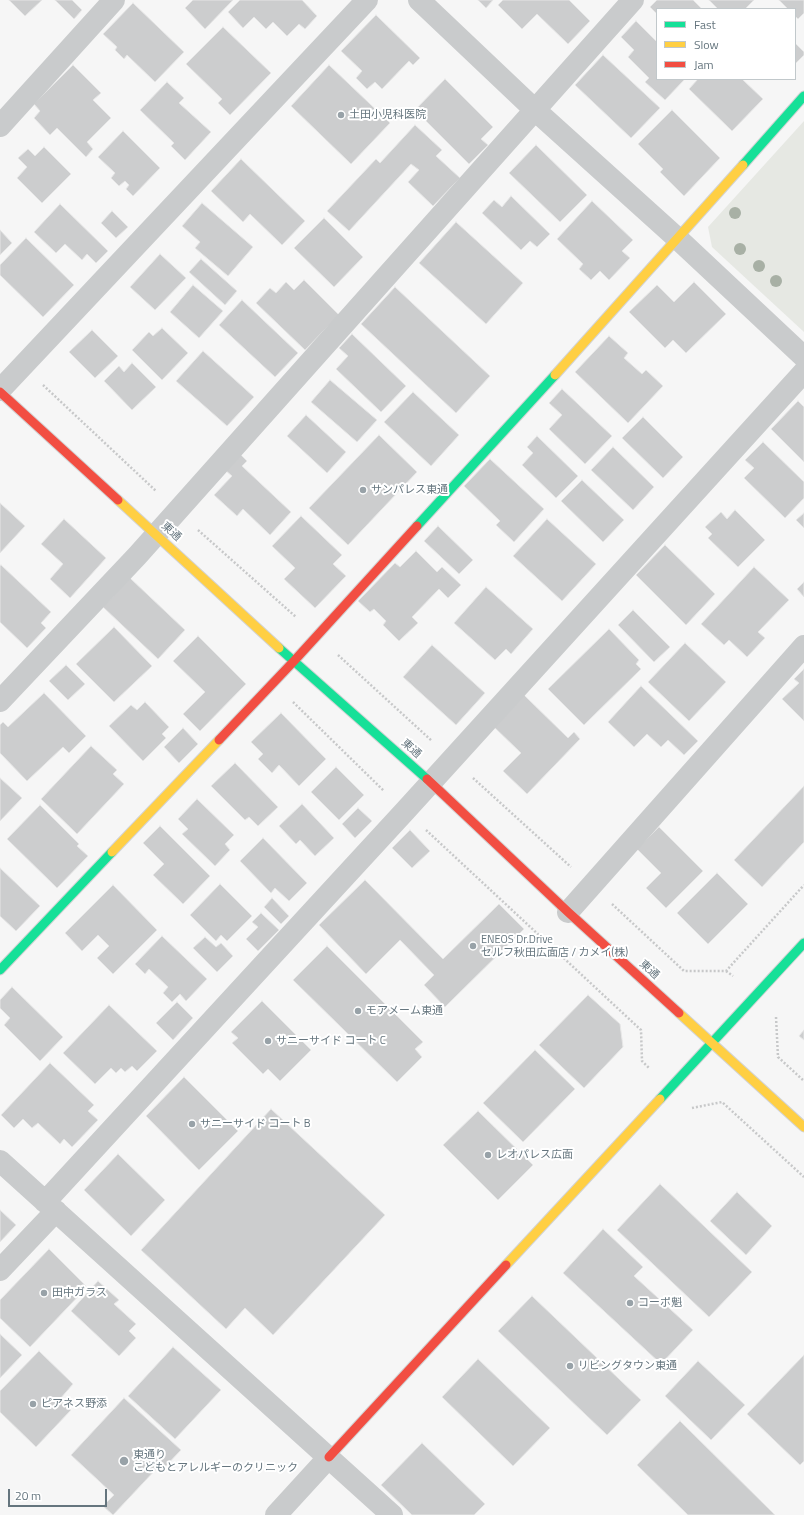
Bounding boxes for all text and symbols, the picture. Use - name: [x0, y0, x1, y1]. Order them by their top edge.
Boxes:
- legend: [656, 8, 796, 80]
- text: Fast: [694, 15, 716, 34]
- text: Slow: [694, 35, 719, 54]
- text: Jam: [694, 55, 714, 74]
- place label: 土田小児科医院: [349, 108, 426, 122]
- marker: 土田小児科医院: [336, 110, 346, 120]
- place label: サンパレス東通: [371, 483, 448, 497]
- marker: サンパレス東通: [358, 485, 368, 495]
- street label: 東通: [158, 520, 184, 544]
- street label: 東通: [398, 737, 424, 761]
- place label: ENEOS Dr.Drive セルフ秋田広面店 / カメイ(株): [481, 933, 628, 959]
- marker: ENEOS Dr.Drive セルフ秋田広面店 / カメイ(株): [468, 941, 478, 951]
- street label: 東通: [636, 958, 662, 982]
- place label: モアメーム東通: [366, 1004, 443, 1018]
- marker: モアメーム東通: [353, 1006, 363, 1016]
- place label: サニーサイド コート C: [276, 1034, 386, 1048]
- marker: サニーサイド コート C: [263, 1036, 273, 1046]
- place label: サニーサイド コート B: [200, 1117, 311, 1131]
- marker: サニーサイド コート B: [187, 1119, 197, 1129]
- place label: レオパレス広面: [496, 1148, 573, 1162]
- marker: レオパレス広面: [483, 1150, 493, 1160]
- place label: 田中ガラス: [52, 1286, 107, 1300]
- marker: 田中ガラス: [39, 1288, 49, 1298]
- place label: コーポ魁: [638, 1296, 682, 1310]
- marker: コーポ魁: [625, 1298, 635, 1308]
- place label: リビングタウン東通: [578, 1359, 677, 1373]
- marker: リビングタウン東通: [565, 1361, 575, 1371]
- place label: ピアネス野添: [41, 1397, 107, 1411]
- marker: ピアネス野添: [28, 1399, 38, 1409]
- place label: 東通り こどもとアレルギーのクリニック: [133, 1448, 298, 1474]
- marker: 東通り こどもとアレルギーのクリニック: [118, 1455, 130, 1467]
- scale bar: [10, 1481, 109, 1507]
- text: 20 m: [15, 1486, 41, 1505]

